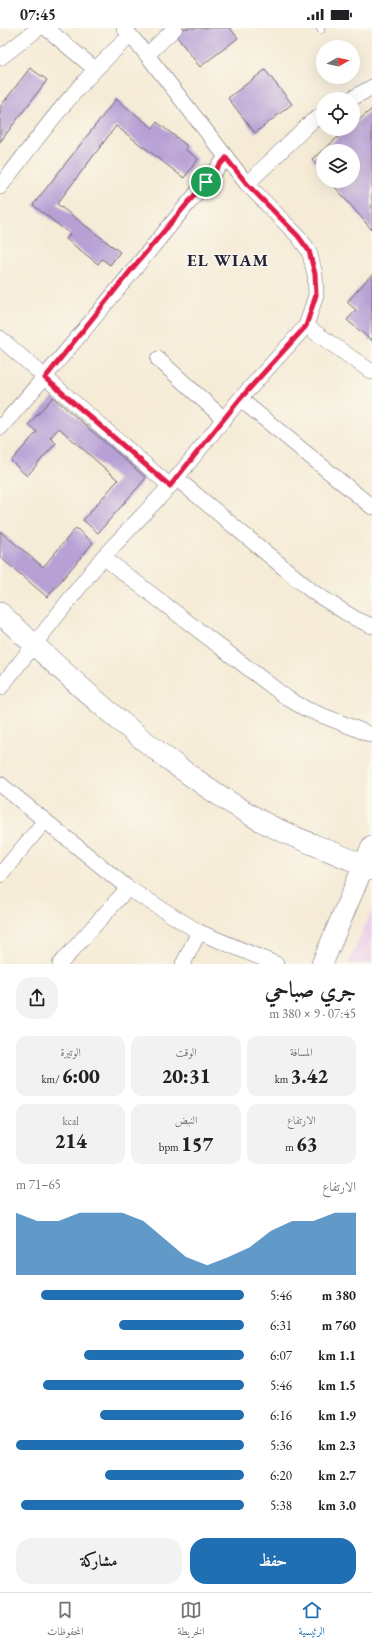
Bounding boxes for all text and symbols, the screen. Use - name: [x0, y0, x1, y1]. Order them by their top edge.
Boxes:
- text: 07:45: [20, 5, 56, 24]
- north arrow: [316, 40, 360, 84]
- map controls: [316, 40, 360, 188]
- button: locate: [316, 92, 360, 136]
- button: layers: [316, 144, 360, 188]
- pin: [189, 165, 223, 199]
- icon: arrive: [195, 171, 217, 193]
- district label: EL WIAM: [187, 249, 269, 271]
- text: جري صباحي: [265, 975, 356, 1004]
- button: share: [16, 977, 58, 1019]
- text: 07:45 · 9 × 380 m: [269, 1005, 356, 1022]
- text: الوتيرة: [61, 1045, 81, 1059]
- text: الوقت: [175, 1045, 197, 1059]
- text: المسافة: [290, 1045, 313, 1059]
- text: 6:00: [62, 1063, 100, 1089]
- text: 20:31: [162, 1063, 211, 1089]
- text: 3.42: [291, 1063, 328, 1089]
- text: /km: [41, 1072, 62, 1086]
- text: km: [275, 1072, 291, 1086]
- text: النبض: [175, 1113, 197, 1127]
- text: الارتفاع: [287, 1113, 316, 1127]
- text: kcal: [62, 1114, 79, 1128]
- text: 214: [54, 1128, 87, 1154]
- text: 157: [181, 1131, 213, 1157]
- text: 63: [296, 1131, 318, 1157]
- text: bpm: [159, 1140, 181, 1154]
- text: m: [285, 1140, 296, 1154]
- text: 65–71 m: [16, 1176, 61, 1193]
- text: الارتفاع: [322, 1178, 356, 1195]
- text: 5:46: [270, 1287, 292, 1304]
- text: 380 m: [322, 1287, 356, 1304]
- text: 6:31: [270, 1317, 292, 1334]
- text: 760 m: [322, 1317, 356, 1334]
- text: 6:07: [270, 1347, 292, 1364]
- text: 1.1 km: [318, 1347, 356, 1364]
- text: 5:46: [270, 1377, 292, 1394]
- text: 1.5 km: [318, 1377, 356, 1394]
- text: 6:16: [270, 1407, 292, 1424]
- text: 1.9 km: [318, 1407, 356, 1424]
- text: 5:36: [270, 1437, 292, 1454]
- text: 2.3 km: [318, 1437, 356, 1454]
- text: 6:20: [270, 1467, 292, 1484]
- text: 2.7 km: [318, 1467, 356, 1484]
- text: 5:38: [270, 1497, 292, 1514]
- text: 3.0 km: [318, 1497, 356, 1514]
- button: مشاركة: [16, 1538, 182, 1584]
- button: حفظ: [190, 1538, 356, 1584]
- tab: المحفوظات: [47, 1599, 83, 1642]
- tab: الخريطة: [178, 1599, 204, 1642]
- tab: الرئيسية: [298, 1599, 325, 1642]

